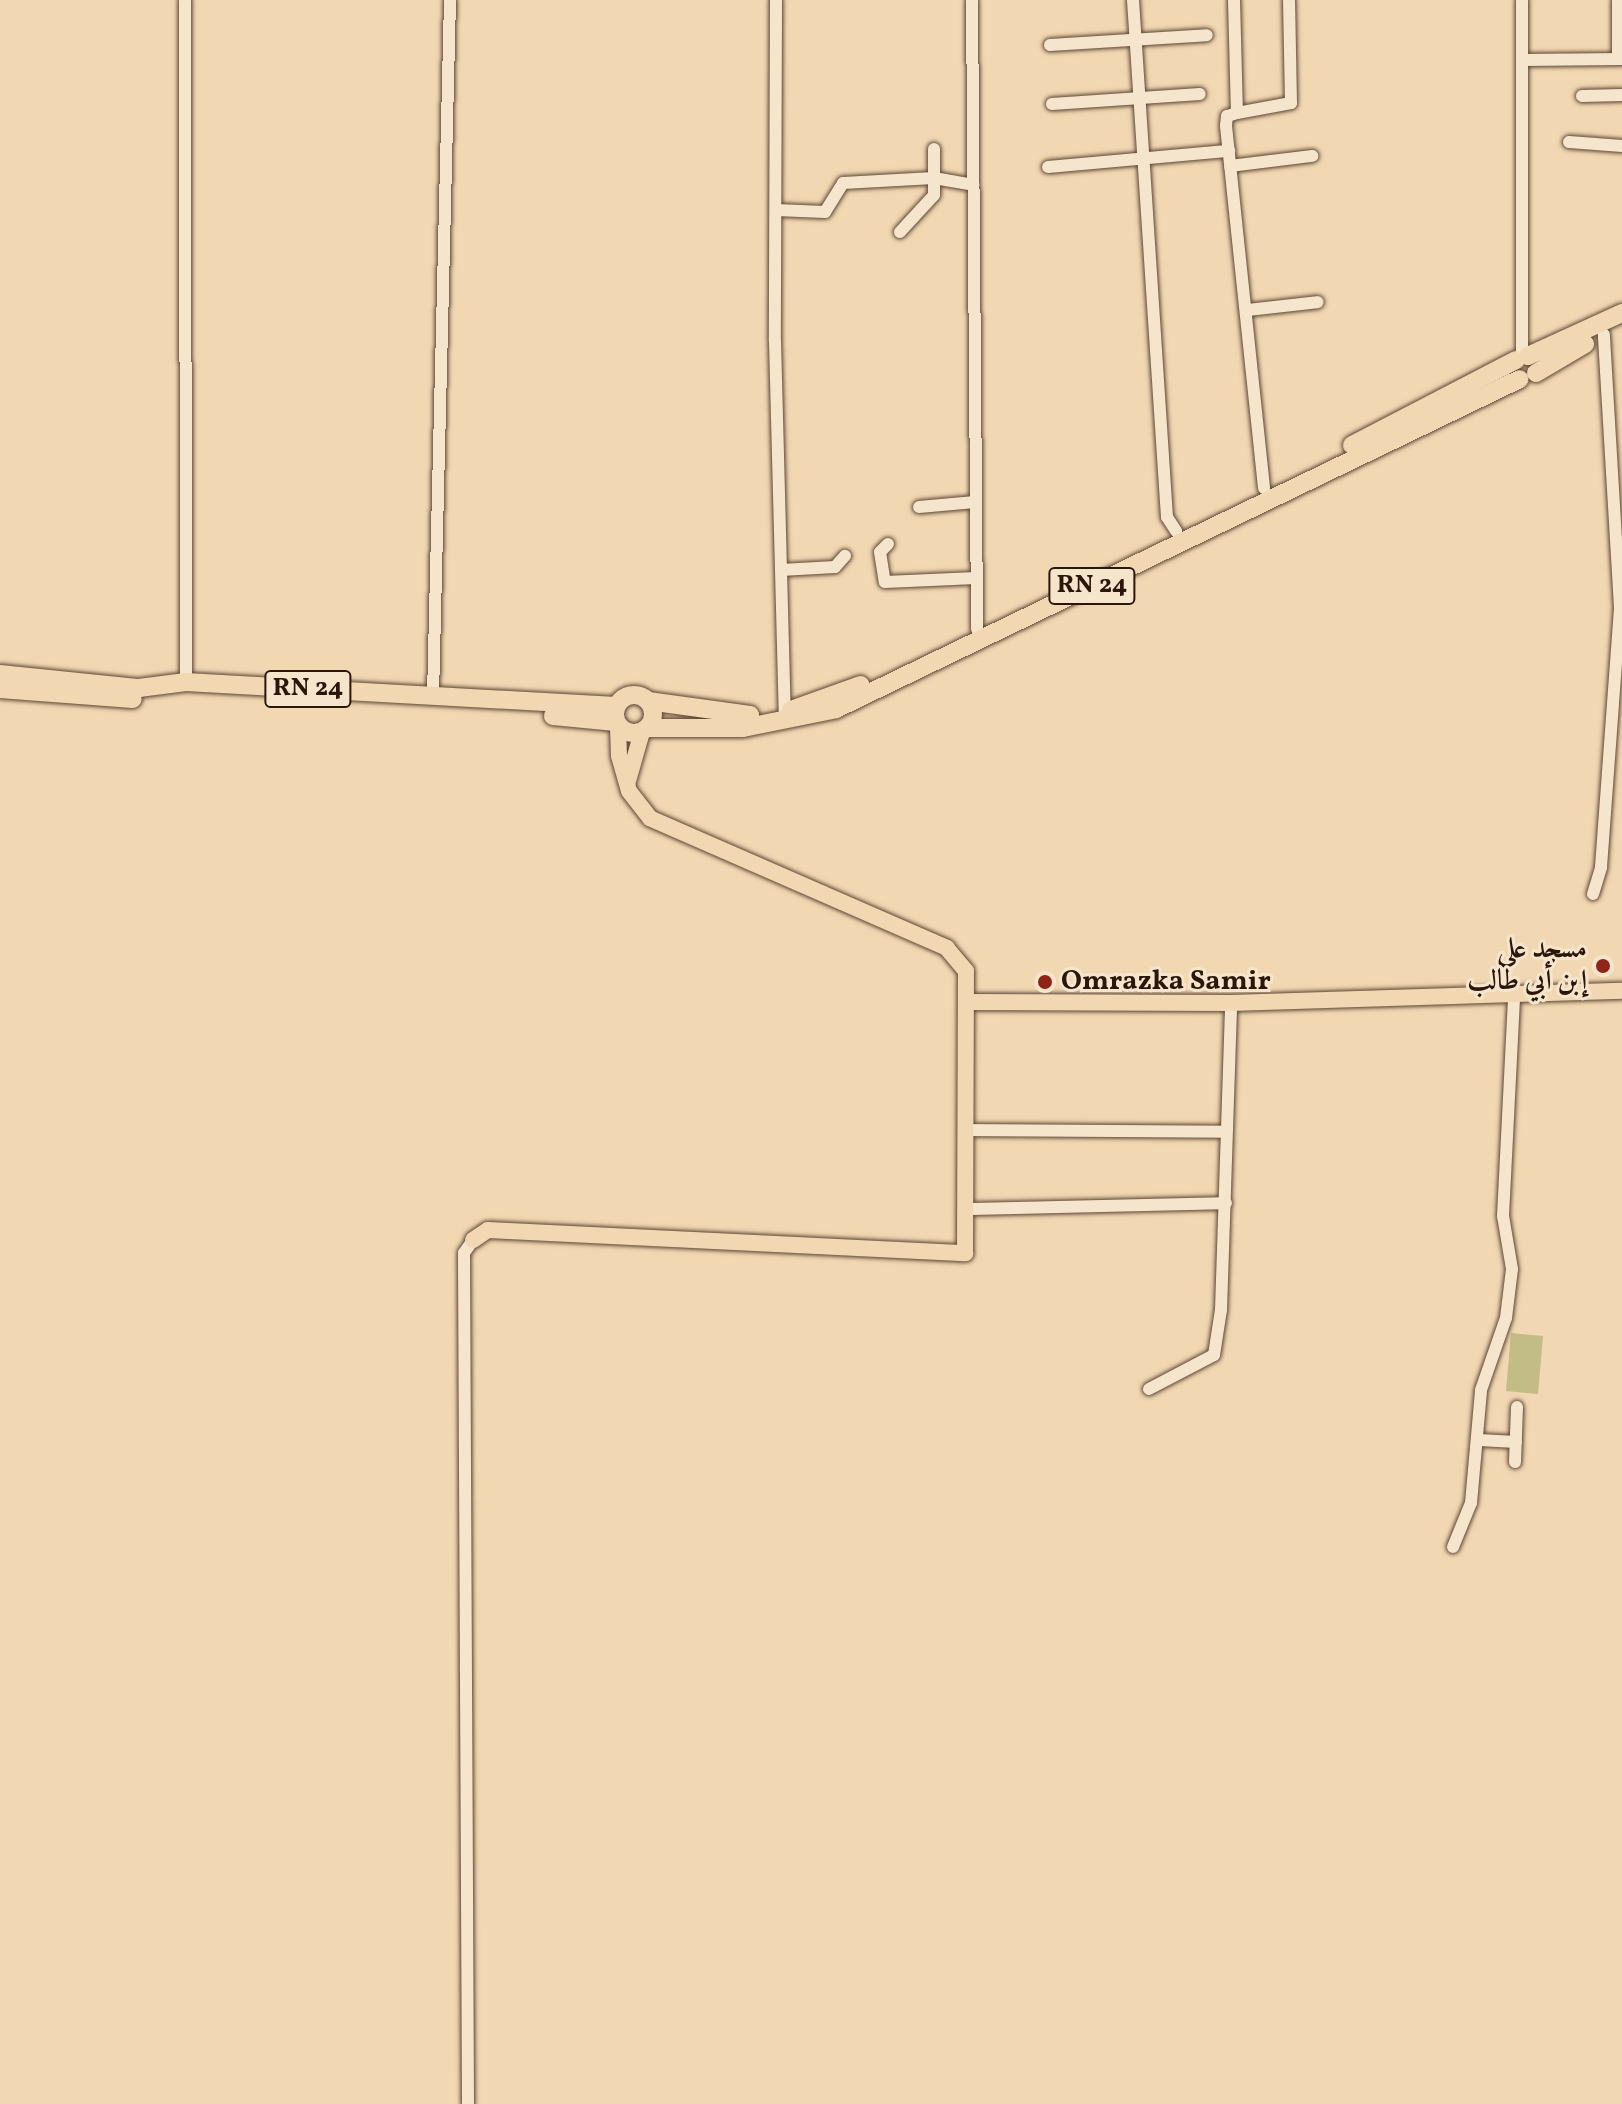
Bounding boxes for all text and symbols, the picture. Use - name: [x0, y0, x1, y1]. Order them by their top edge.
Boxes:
- road number: RN 24: [1048, 564, 1136, 608]
- road number: RN 24: [264, 667, 352, 711]
- place label: مسجد علي إبن أبي طالب: [1467, 933, 1587, 999]
- marker: مسجد علي إبن أبي طالب: [1594, 957, 1612, 975]
- place label: Omrazka Samir: [1061, 965, 1271, 999]
- marker: Omrazka Samir: [1036, 973, 1054, 991]

